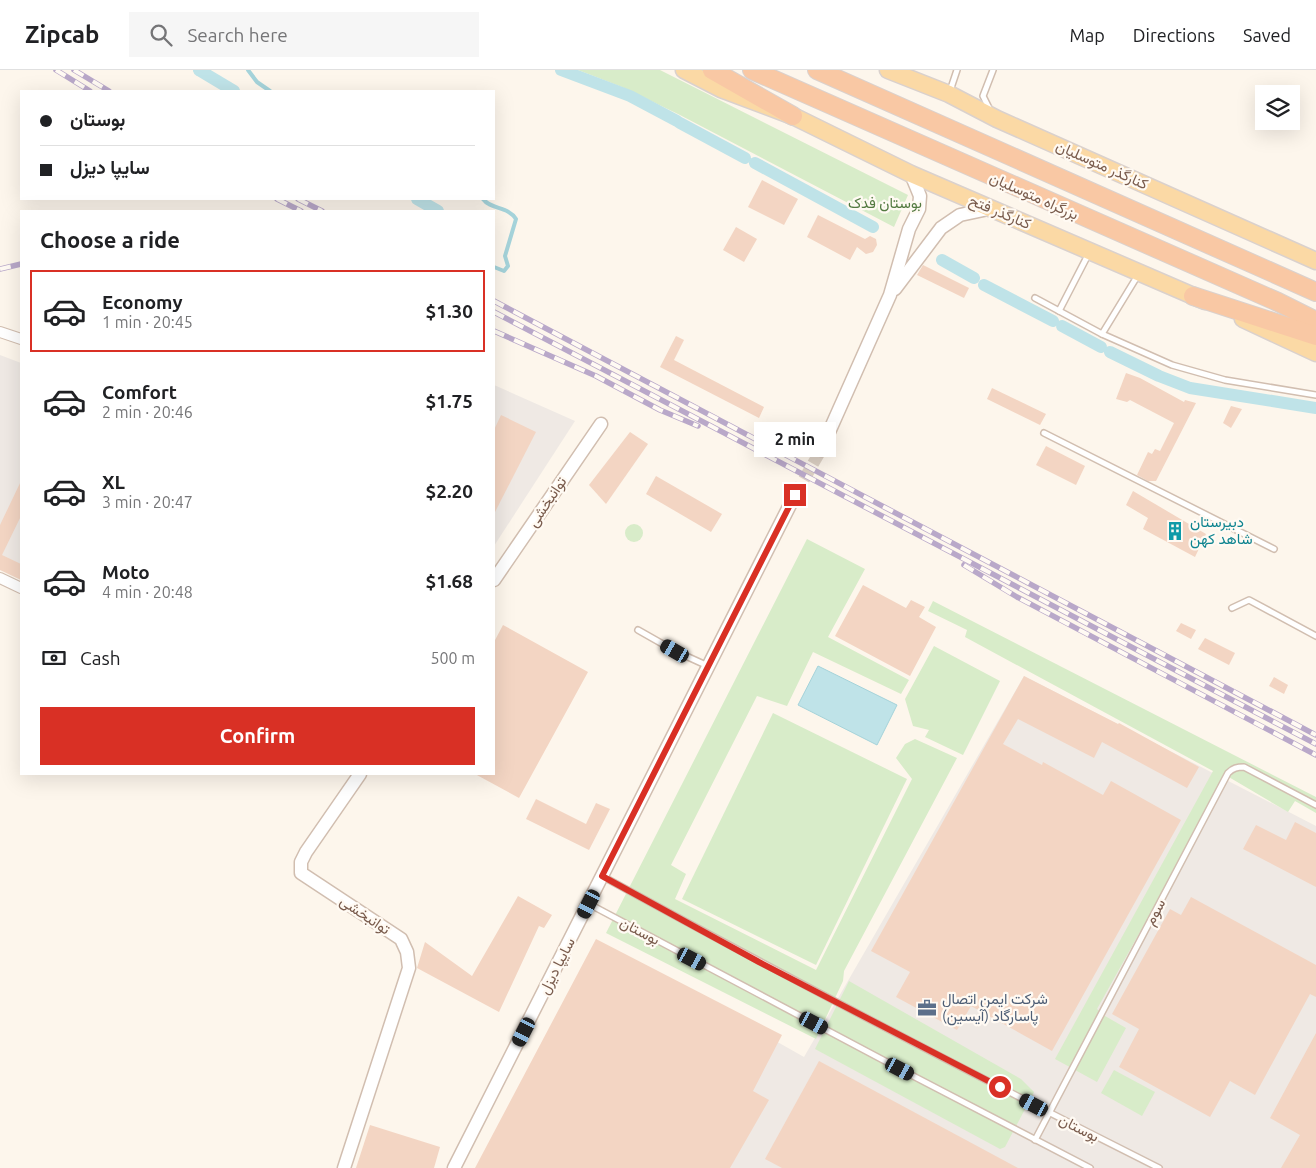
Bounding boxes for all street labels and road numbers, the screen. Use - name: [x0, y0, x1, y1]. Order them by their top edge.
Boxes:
- street label: کنارگذر متوسلیان: [1053, 137, 1151, 193]
- street label: بزرگراه متوسلیان: [987, 168, 1081, 224]
- street label: کنارگذر فتح: [966, 191, 1034, 235]
- street label: توانبخشی: [524, 473, 571, 531]
- street label: توانبخشی: [336, 892, 394, 939]
- street label: سوم: [1141, 896, 1170, 929]
- street label: بوستان: [617, 913, 663, 949]
- street label: سایپا دیزل: [535, 935, 580, 998]
- street label: بوستان: [1056, 1110, 1102, 1146]

